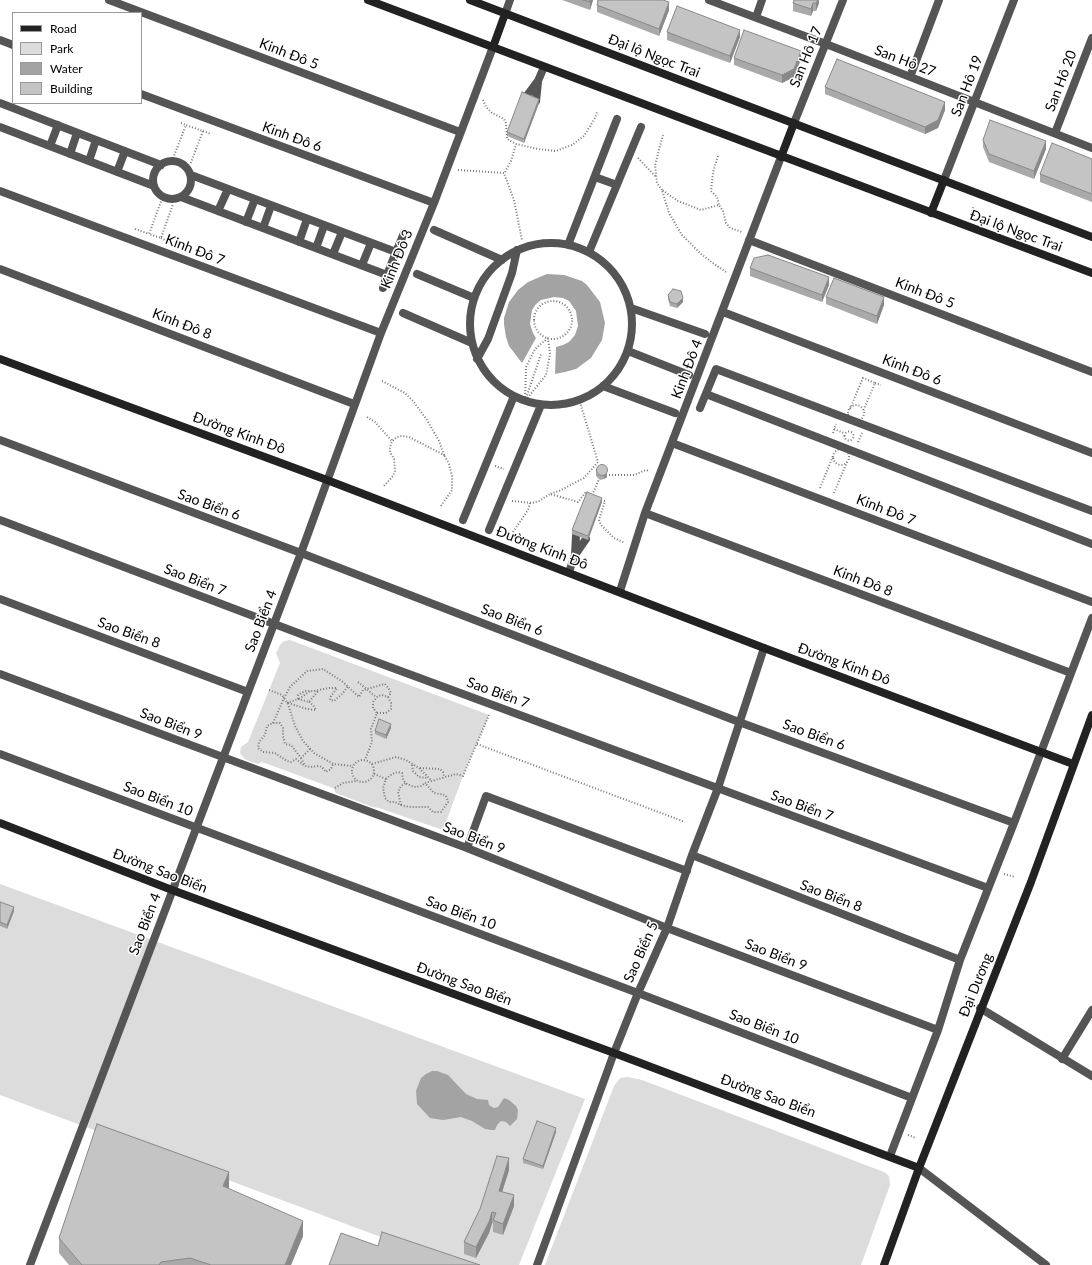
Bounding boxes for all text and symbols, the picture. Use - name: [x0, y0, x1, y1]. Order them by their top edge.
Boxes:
- legend: [12, 12, 142, 104]
- text: Road: [50, 21, 77, 36]
- street label: San Hô 17: [786, 24, 826, 90]
- street label: Đại lộ Ngọc Trai: [606, 31, 702, 81]
- street label: Kinh Đô 5: [257, 35, 321, 73]
- text: Park: [50, 41, 73, 56]
- street label: San Hô 27: [872, 42, 938, 80]
- street label: San Hô 20: [1042, 48, 1080, 114]
- street label: San Hô 19: [948, 53, 986, 119]
- text: Water: [50, 61, 83, 76]
- text: Building: [50, 81, 93, 96]
- street label: Kinh Đô 6: [260, 118, 324, 156]
- street label: Đại lộ Ngọc Trai: [967, 206, 1065, 256]
- street label: Kinh Đô 3: [378, 227, 416, 291]
- street label: Kinh Đô 7: [163, 231, 227, 269]
- street label: Kinh Đô 5: [893, 274, 957, 312]
- street label: Kinh Đô 8: [150, 305, 214, 343]
- street label: Kinh Đô 4: [668, 337, 706, 401]
- street label: Kinh Đô 6: [880, 351, 944, 389]
- street label: Đường Kinh Đô: [190, 408, 288, 458]
- street label: Sao Biển 6: [176, 486, 242, 524]
- street label: Kinh Đô 7: [854, 491, 918, 529]
- street label: Đường Kinh Đô: [494, 523, 590, 573]
- street label: Sao Biển 7: [162, 560, 228, 600]
- street label: Kinh Đô 8: [831, 562, 895, 600]
- street label: Sao Biển 4: [241, 588, 281, 654]
- street label: Sao Biển 6: [479, 600, 545, 640]
- street label: Sao Biển 8: [96, 614, 162, 652]
- street label: Đường Kinh Đô: [795, 639, 893, 689]
- street label: Sao Biển 7: [465, 674, 531, 712]
- street label: Sao Biển 9: [138, 704, 204, 744]
- street label: Sao Biển 6: [781, 716, 847, 754]
- street label: Sao Biển 10: [121, 778, 195, 820]
- street label: Sao Biển 7: [769, 787, 835, 825]
- street label: Sao Biển 9: [441, 818, 507, 858]
- street label: Đường Sao Biển: [110, 845, 210, 897]
- street label: Sao Biển 8: [798, 876, 864, 916]
- street label: Sao Biển 4: [125, 891, 165, 957]
- street label: Sao Biển 10: [424, 893, 498, 933]
- street label: Sao Biển 5: [620, 919, 662, 985]
- street label: Sao Biển 9: [743, 935, 809, 975]
- street label: Đại Dương: [956, 951, 996, 1019]
- street label: Đường Sao Biển: [414, 959, 514, 1009]
- street label: Sao Biển 10: [727, 1006, 801, 1048]
- street label: Đường Sao Biển: [718, 1071, 818, 1121]

